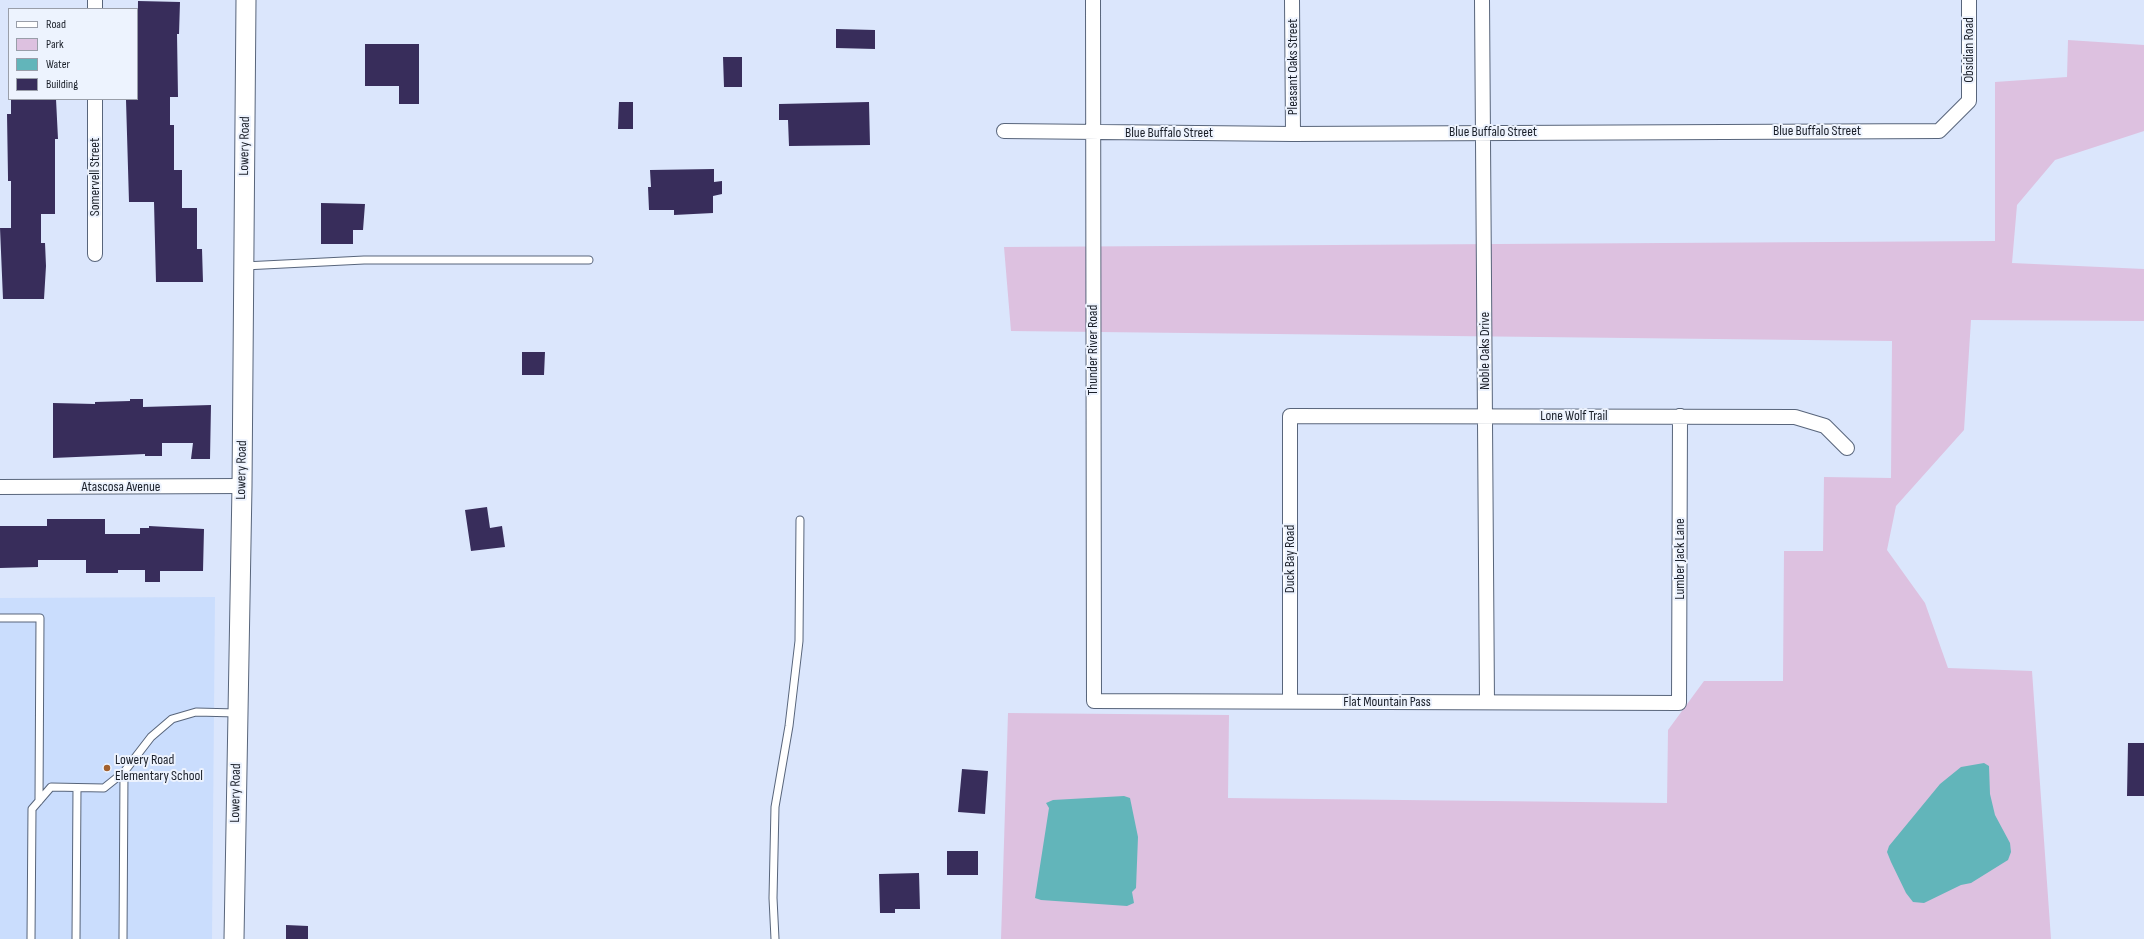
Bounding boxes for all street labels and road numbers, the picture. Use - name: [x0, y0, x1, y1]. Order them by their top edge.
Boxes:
- street label: Obsidian Road: [1961, 17, 1977, 83]
- street label: Pleasant Oaks Street: [1285, 19, 1301, 115]
- street label: Lowery Road: [236, 116, 254, 176]
- street label: Blue Buffalo Street: [1773, 123, 1861, 139]
- street label: Blue Buffalo Street: [1449, 124, 1537, 140]
- street label: Blue Buffalo Street: [1125, 125, 1213, 141]
- street label: Somervell Street: [87, 138, 103, 216]
- street label: Thunder River Road: [1085, 305, 1101, 395]
- street label: Noble Oaks Drive: [1477, 312, 1493, 390]
- street label: Lone Wolf Trail: [1540, 408, 1608, 424]
- street label: Lowery Road: [233, 440, 251, 500]
- street label: Atascosa Avenue: [82, 479, 160, 495]
- street label: Lumber Jack Lane: [1672, 518, 1688, 600]
- street label: Duck Bay Road: [1282, 525, 1298, 593]
- street label: Flat Mountain Pass: [1343, 694, 1431, 710]
- street label: Lowery Road: [227, 763, 245, 823]

